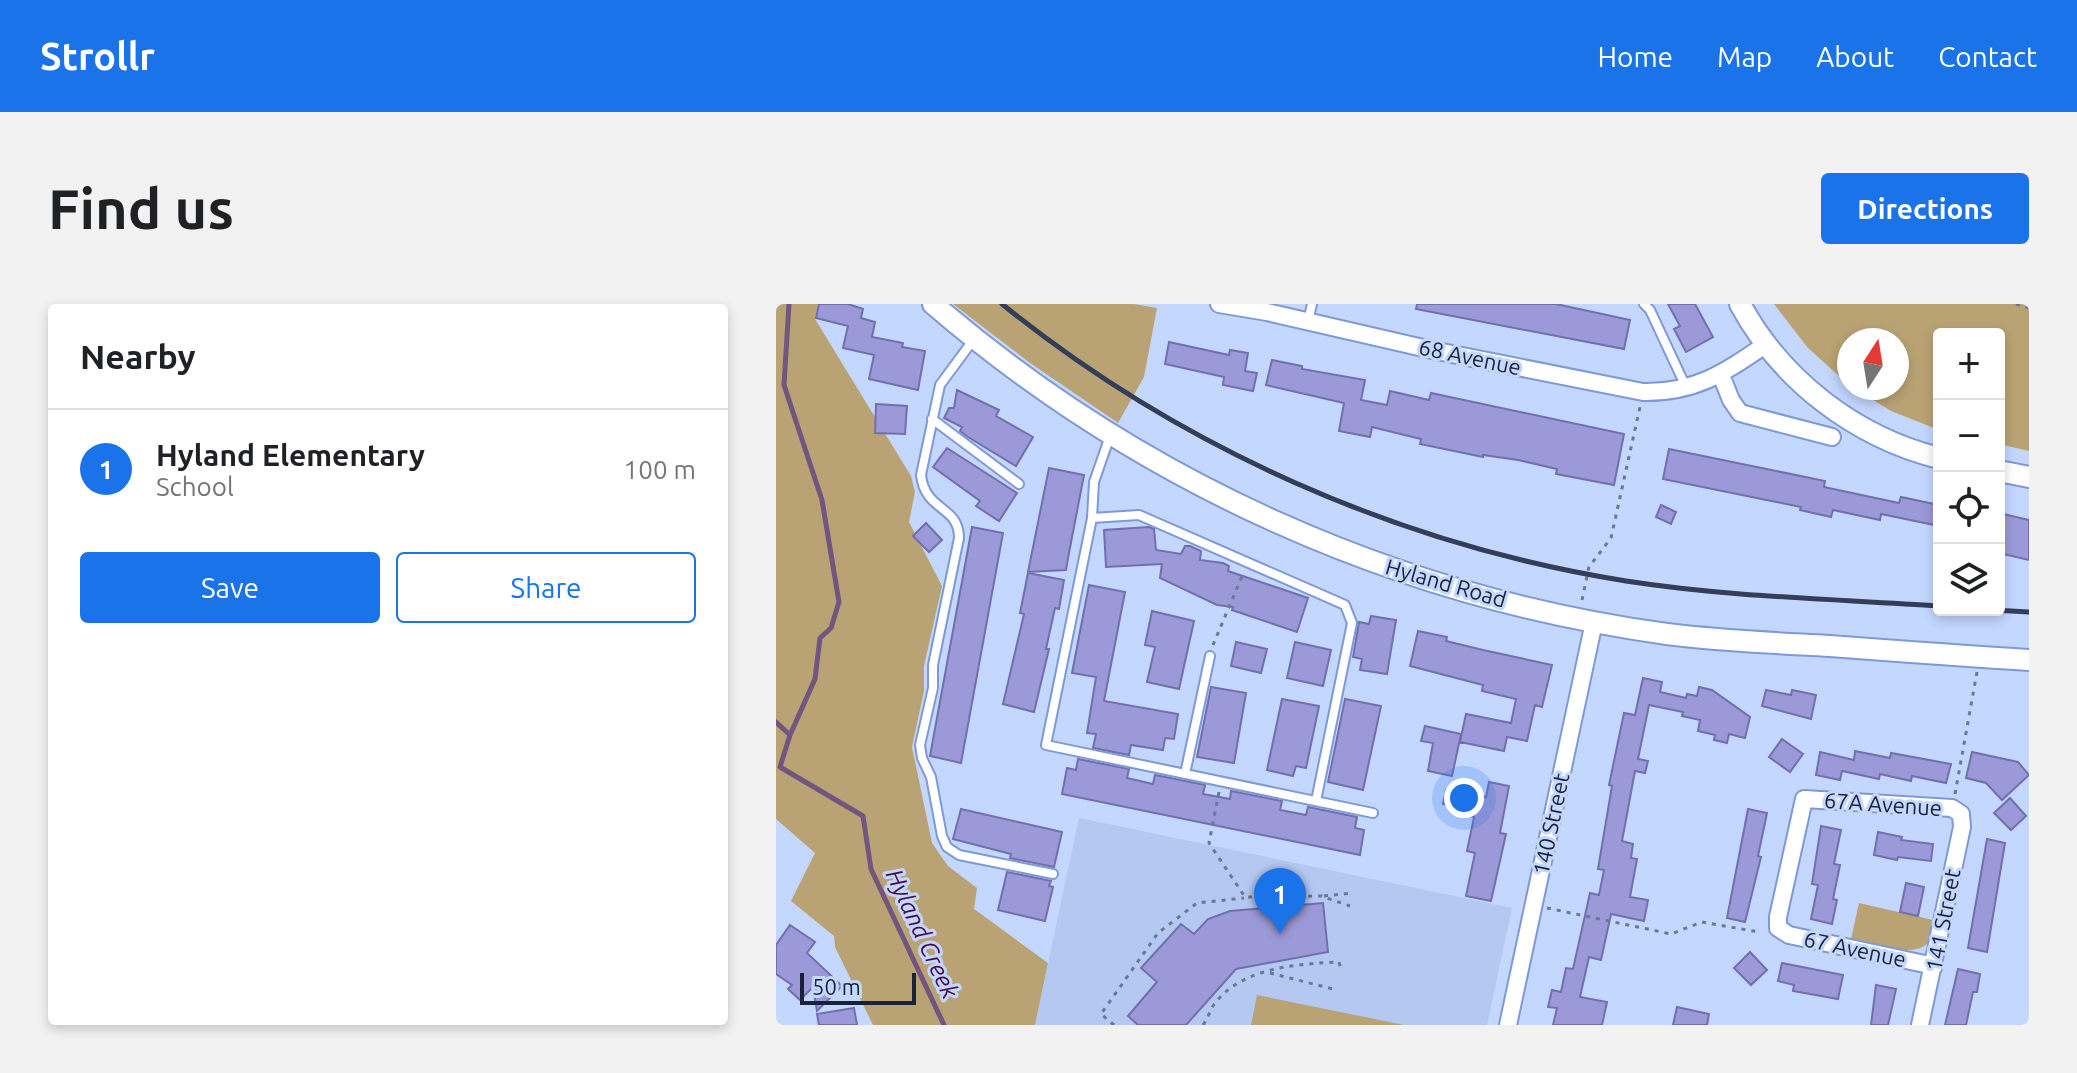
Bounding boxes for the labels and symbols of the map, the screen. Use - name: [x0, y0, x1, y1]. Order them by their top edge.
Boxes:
- north arrow: [1837, 328, 1909, 400]
- street label: 68 Avenue: [1417, 333, 1524, 380]
- street label: Hyland Road: [1383, 553, 1509, 612]
- street label: 140 Street: [1528, 770, 1574, 877]
- your location: [1444, 778, 1484, 818]
- street label: 67A Avenue: [1823, 787, 1943, 820]
- water label: Hyland Creek: [881, 865, 965, 1003]
- street label: 141 Street: [1920, 866, 1965, 973]
- pin: 1: [1254, 868, 1306, 934]
- street label: 67 Avenue: [1802, 925, 1909, 972]
- scale bar: [800, 969, 916, 1005]

